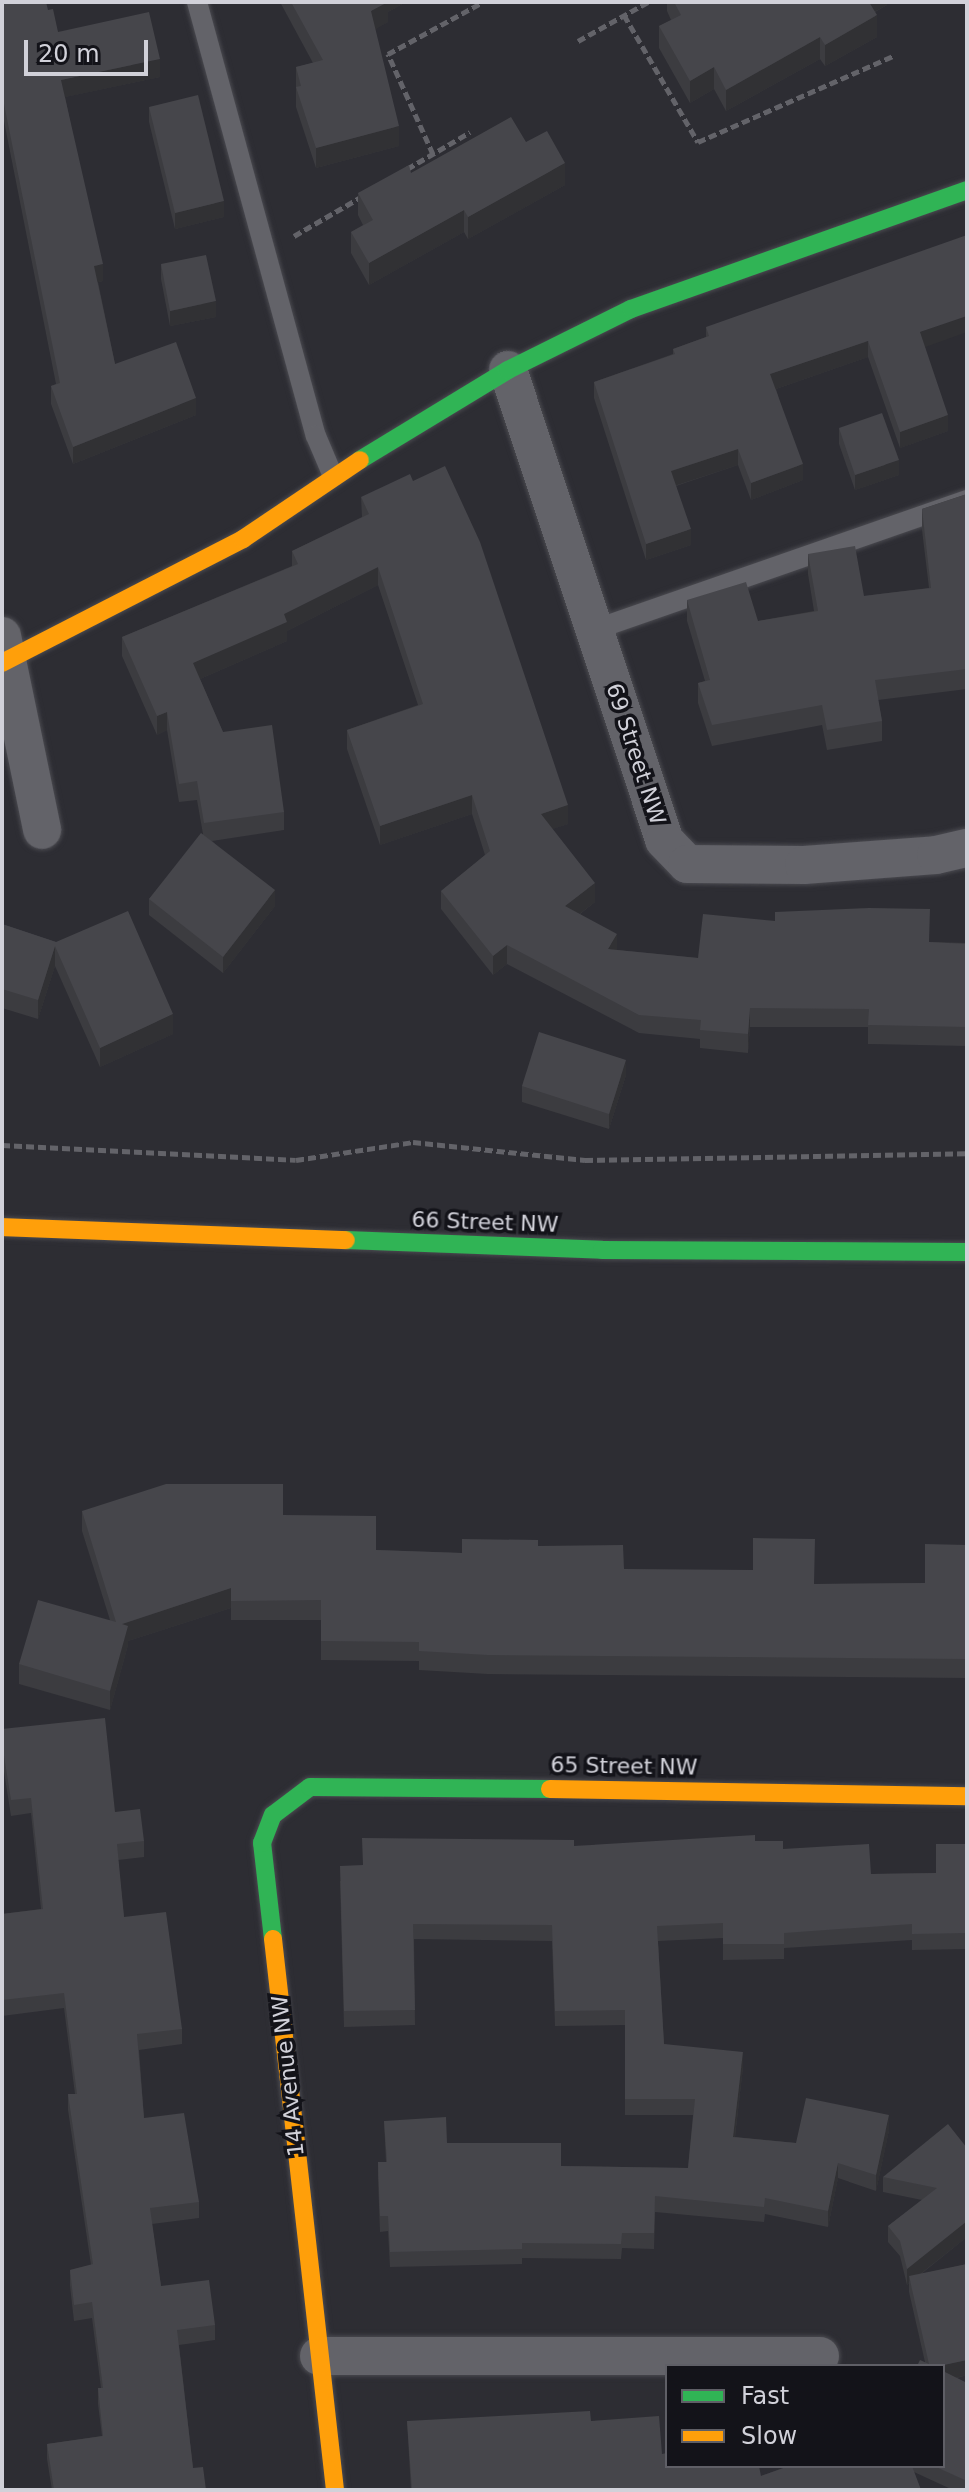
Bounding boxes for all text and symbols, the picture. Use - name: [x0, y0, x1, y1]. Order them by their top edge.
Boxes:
- scale bar: [28, 24, 152, 74]
- text: 20 m: [38, 40, 100, 68]
- street label: 69 Street NW: [601, 680, 671, 828]
- street label: 66 Street NW: [411, 1206, 559, 1238]
- street label: 65 Street NW: [550, 1752, 698, 1780]
- street label: 14 Avenue NW: [266, 1994, 310, 2158]
- legend: [665, 2364, 945, 2468]
- text: Fast: [741, 2382, 789, 2410]
- text: Slow: [741, 2422, 797, 2450]

